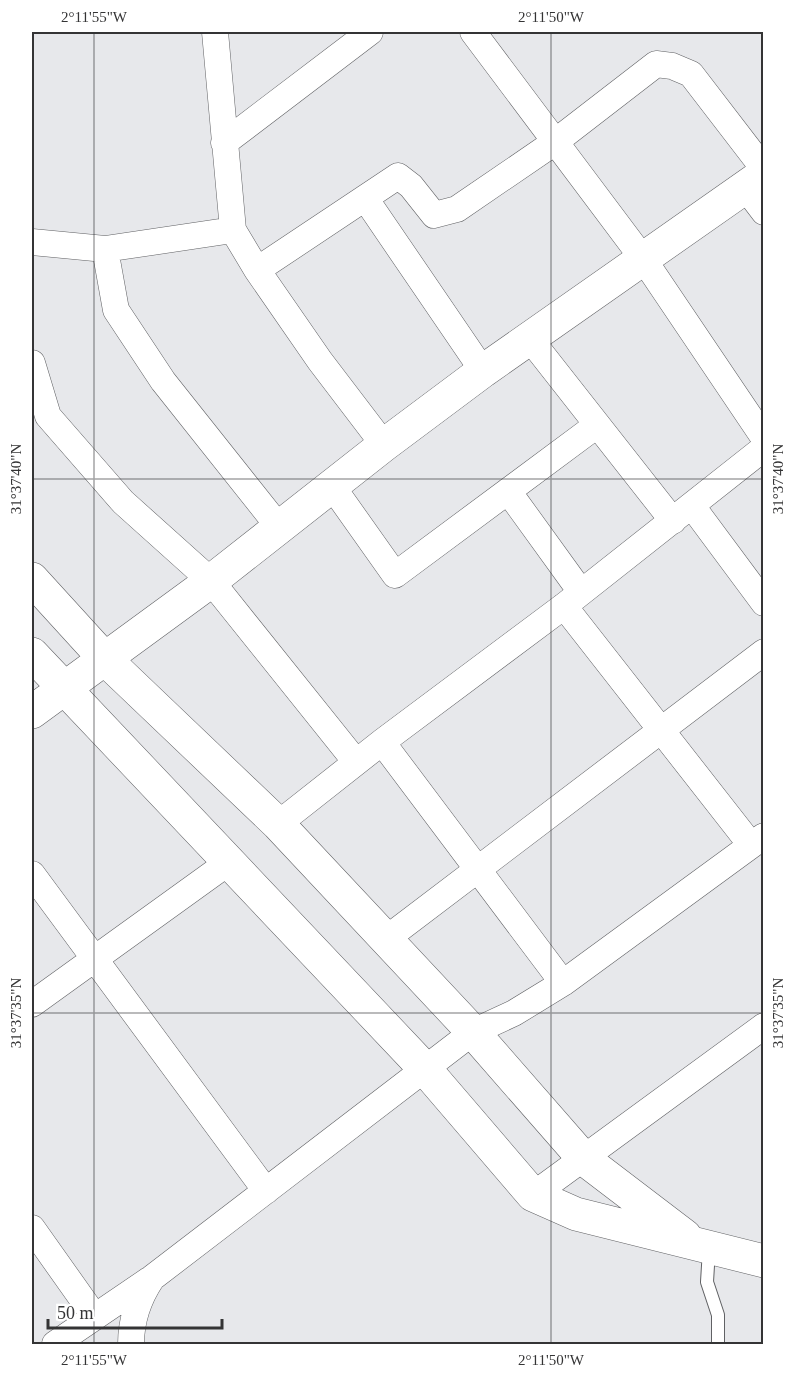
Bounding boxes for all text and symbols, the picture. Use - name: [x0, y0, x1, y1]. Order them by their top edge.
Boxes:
- text: 2°11'55"W: [61, 9, 128, 25]
- text: 2°11'50"W: [518, 9, 585, 25]
- text: 31°37'40"N: [8, 444, 24, 514]
- text: 31°37'40"N: [770, 444, 786, 514]
- text: 31°37'35"N: [8, 978, 24, 1048]
- text: 31°37'35"N: [770, 978, 786, 1048]
- scale bar: [48, 1292, 222, 1330]
- text: 50 m: [57, 1303, 94, 1323]
- text: 2°11'55"W: [61, 1352, 128, 1368]
- text: 2°11'50"W: [518, 1352, 585, 1368]

